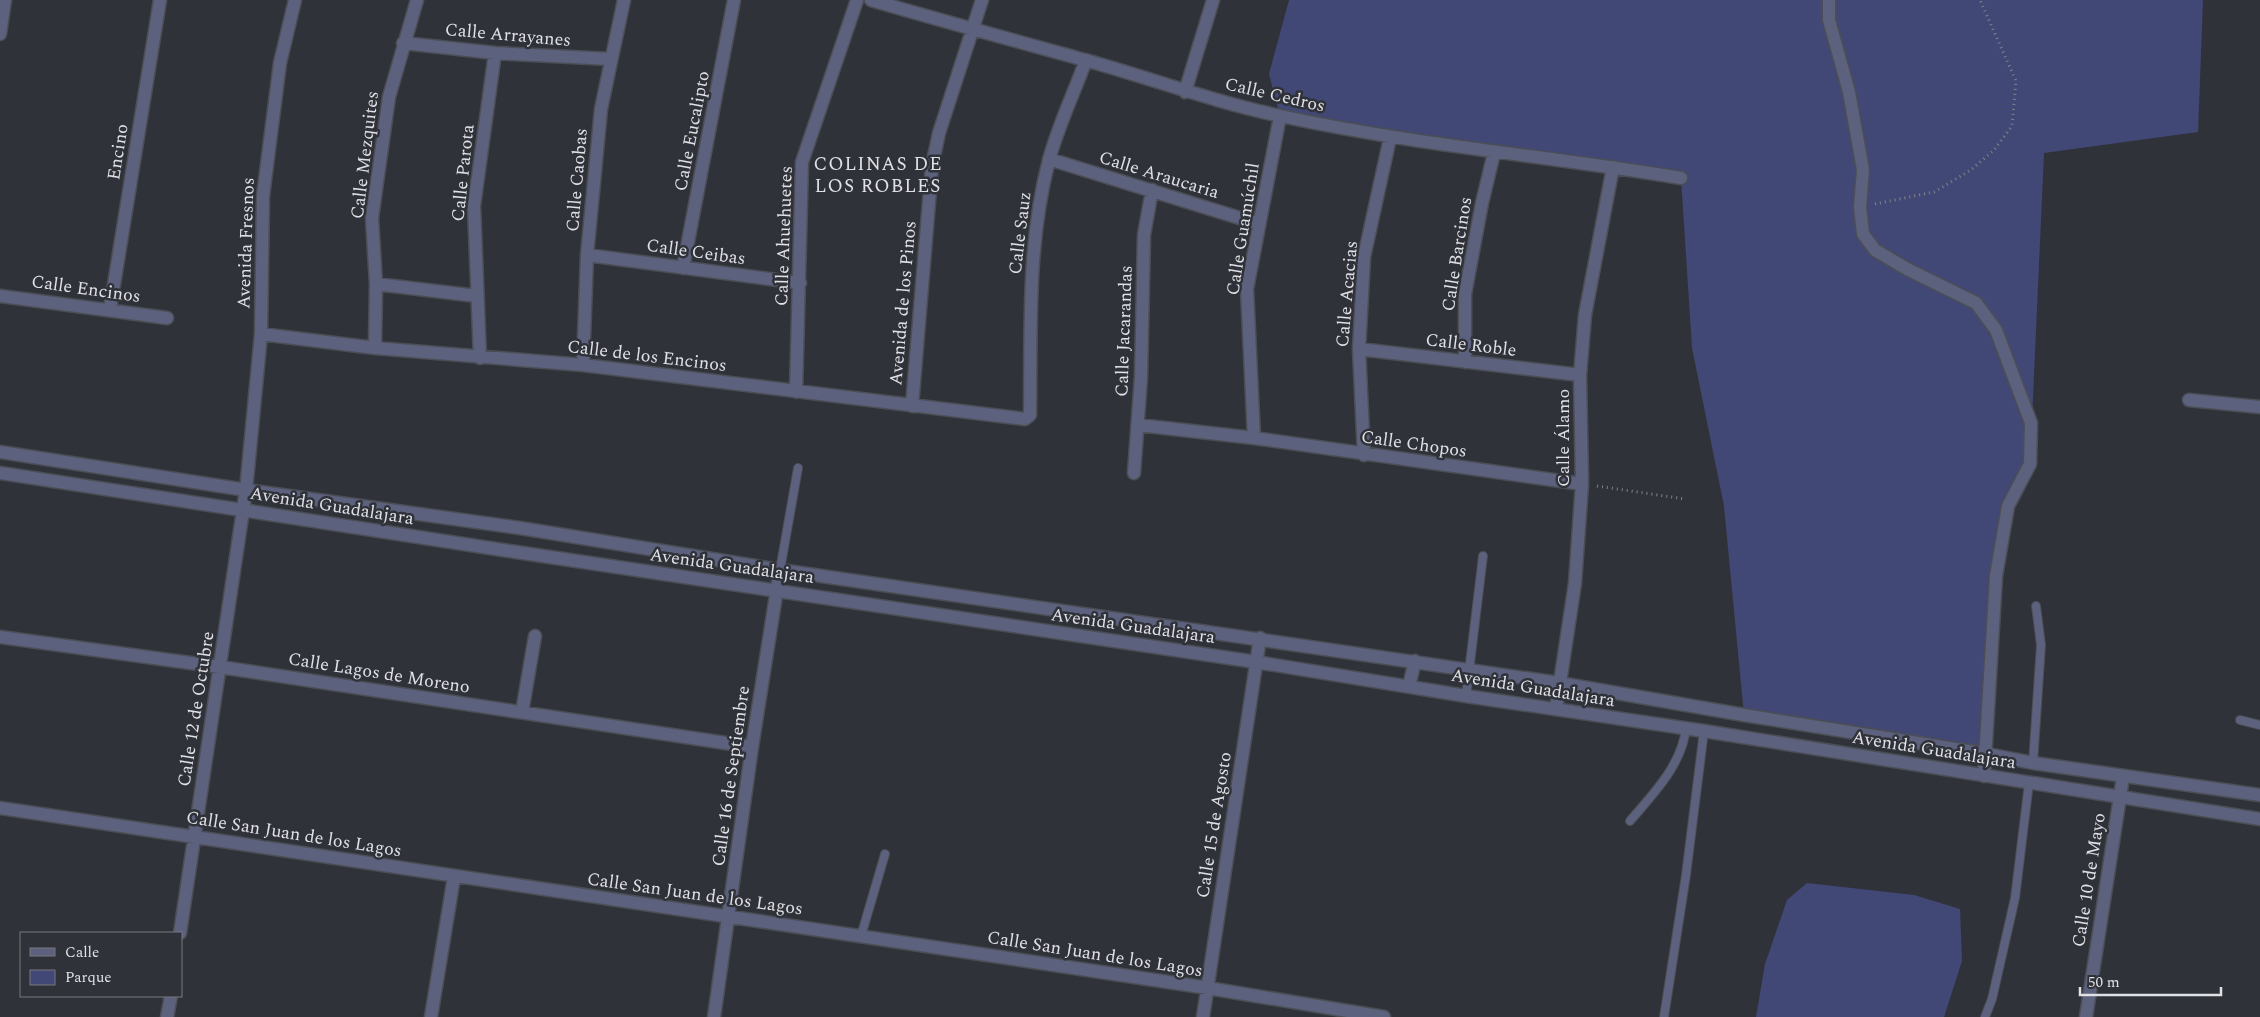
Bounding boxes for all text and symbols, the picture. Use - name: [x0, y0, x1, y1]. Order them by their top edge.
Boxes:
- street label: Calle Arrayanes: [444, 16, 572, 54]
- street label: Calle Eucalipto: [667, 69, 717, 193]
- street label: Calle Cedros: [1222, 70, 1328, 120]
- street label: Calle Mezquites: [344, 89, 386, 221]
- street label: Encino: [100, 122, 136, 182]
- street label: Calle Parota: [444, 123, 482, 223]
- street label: Calle Caobas: [559, 127, 595, 233]
- street label: Calle Araucaria: [1096, 144, 1223, 206]
- district label: COLINAS DE LOS ROBLES: [813, 150, 943, 201]
- street label: Calle Guamúchil: [1219, 161, 1267, 297]
- street label: Calle Ahuehuetes: [768, 165, 800, 307]
- street label: Avenida Fresnos: [230, 177, 262, 309]
- street label: Calle Sauz: [1002, 190, 1038, 276]
- street label: Calle Barcinos: [1435, 195, 1479, 313]
- street label: Avenida de los Pinos: [882, 220, 924, 386]
- street label: Calle Ceibas: [645, 232, 747, 272]
- street label: Calle Acacias: [1329, 240, 1365, 348]
- street label: Calle Jacarandas: [1108, 265, 1140, 397]
- street label: Calle Encinos: [30, 268, 142, 310]
- street label: Calle Roble: [1424, 326, 1518, 364]
- street label: Calle de los Encinos: [566, 333, 728, 379]
- street label: Calle Álamo: [1550, 389, 1577, 487]
- street label: Calle Chopos: [1359, 423, 1469, 465]
- street label: Avenida Guadalajara: [248, 480, 416, 532]
- street label: Avenida Guadalajara: [648, 541, 816, 591]
- street label: Avenida Guadalajara: [1049, 601, 1217, 651]
- street label: Calle 12 de Octubre: [170, 629, 222, 789]
- street label: Calle Lagos de Moreno: [286, 645, 472, 701]
- street label: Avenida Guadalajara: [1449, 662, 1617, 714]
- street label: Calle 16 de Septiembre: [705, 684, 757, 868]
- street label: Avenida Guadalajara: [1850, 724, 2018, 776]
- street label: Calle 15 de Agosto: [1189, 750, 1239, 900]
- street label: Calle San Juan de los Lagos: [184, 804, 404, 864]
- street label: Calle 10 de Mayo: [2065, 811, 2113, 949]
- street label: Calle San Juan de los Lagos: [585, 865, 805, 923]
- street label: Calle San Juan de los Lagos: [985, 924, 1205, 984]
- legend: [20, 932, 182, 997]
- text: Calle: [65, 941, 99, 964]
- scale bar: [2080, 964, 2221, 996]
- text: Parque: [65, 966, 112, 989]
- text: 50 m: [2088, 971, 2120, 994]

